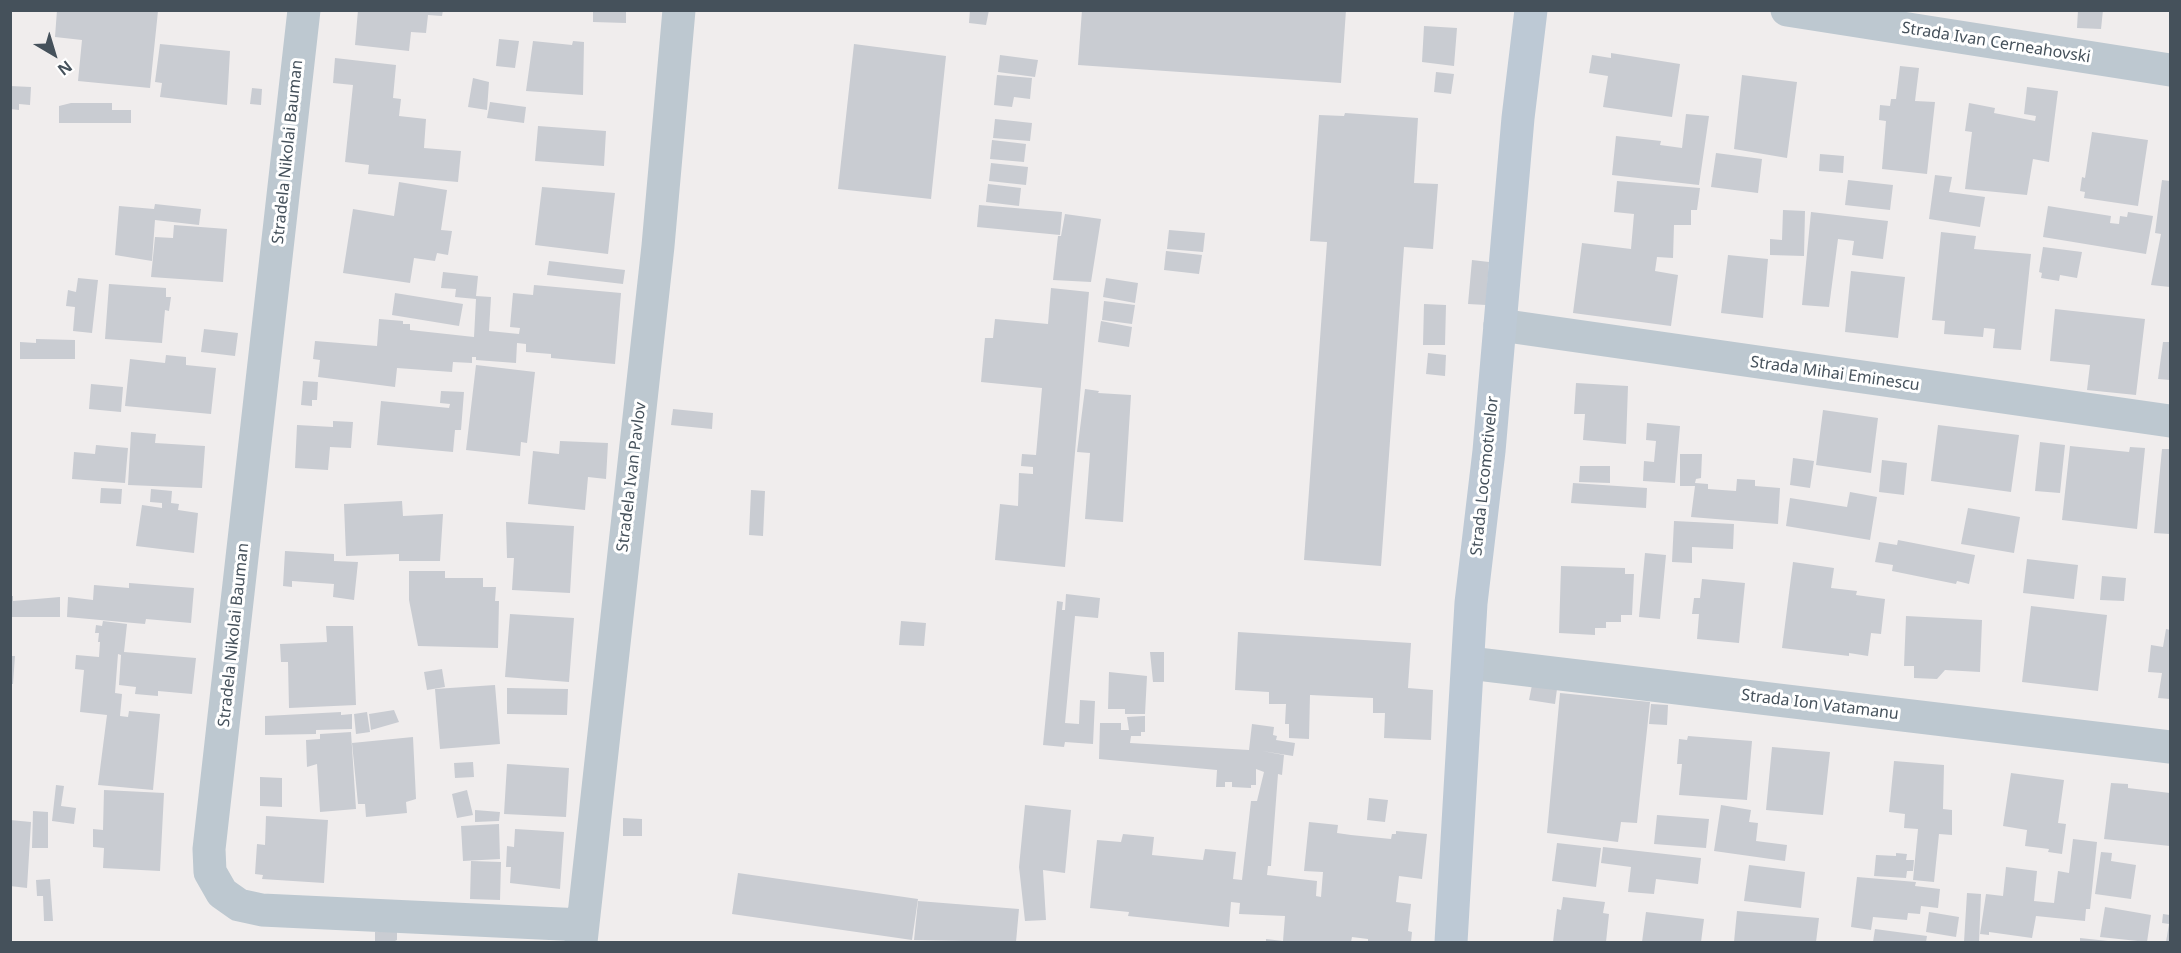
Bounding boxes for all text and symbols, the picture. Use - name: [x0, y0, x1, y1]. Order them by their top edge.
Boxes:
- street label: Strada Ivan Cerneahovski: [1900, 19, 2092, 67]
- north arrow: [24, 24, 84, 84]
- text: N: [53, 56, 77, 81]
- street label: Stradela Nikolai Bauman: [269, 59, 307, 245]
- street label: Strada Mihai Eminescu: [1749, 353, 1921, 395]
- street label: Strada Locomotivelor: [1467, 395, 1503, 557]
- street label: Stradela Ivan Pavlov: [613, 401, 651, 553]
- street label: Stradela Nikolai Bauman: [215, 542, 253, 728]
- street label: Strada Ion Vatamanu: [1740, 686, 1900, 724]

